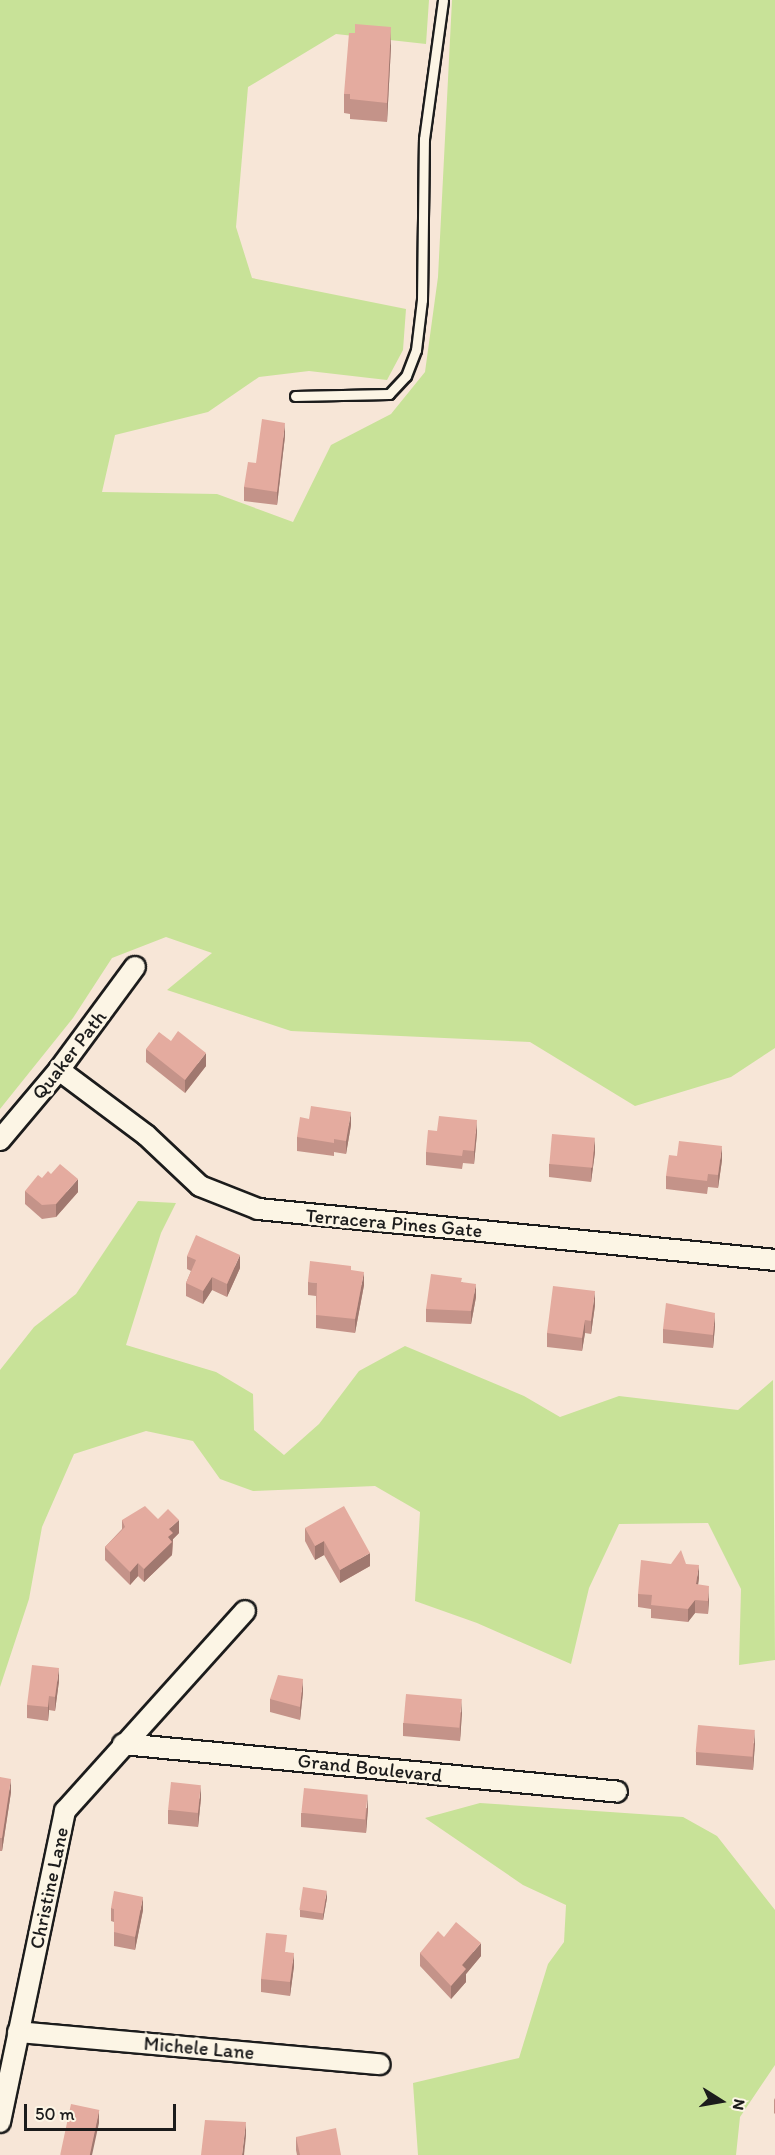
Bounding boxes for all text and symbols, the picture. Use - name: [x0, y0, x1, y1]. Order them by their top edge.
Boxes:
- street label: Quaker Path: [27, 1006, 111, 1104]
- street label: Terracera Pines Gate: [304, 1203, 484, 1243]
- street label: Grand Boulevard: [296, 1748, 444, 1788]
- street label: Christine Lane: [24, 1825, 74, 1951]
- street label: Michele Lane: [143, 2031, 255, 2065]
- north arrow: [691, 2071, 751, 2131]
- scale bar: [27, 2092, 178, 2130]
- text: N: [729, 2097, 750, 2112]
- text: 50 m: [35, 2103, 75, 2125]

